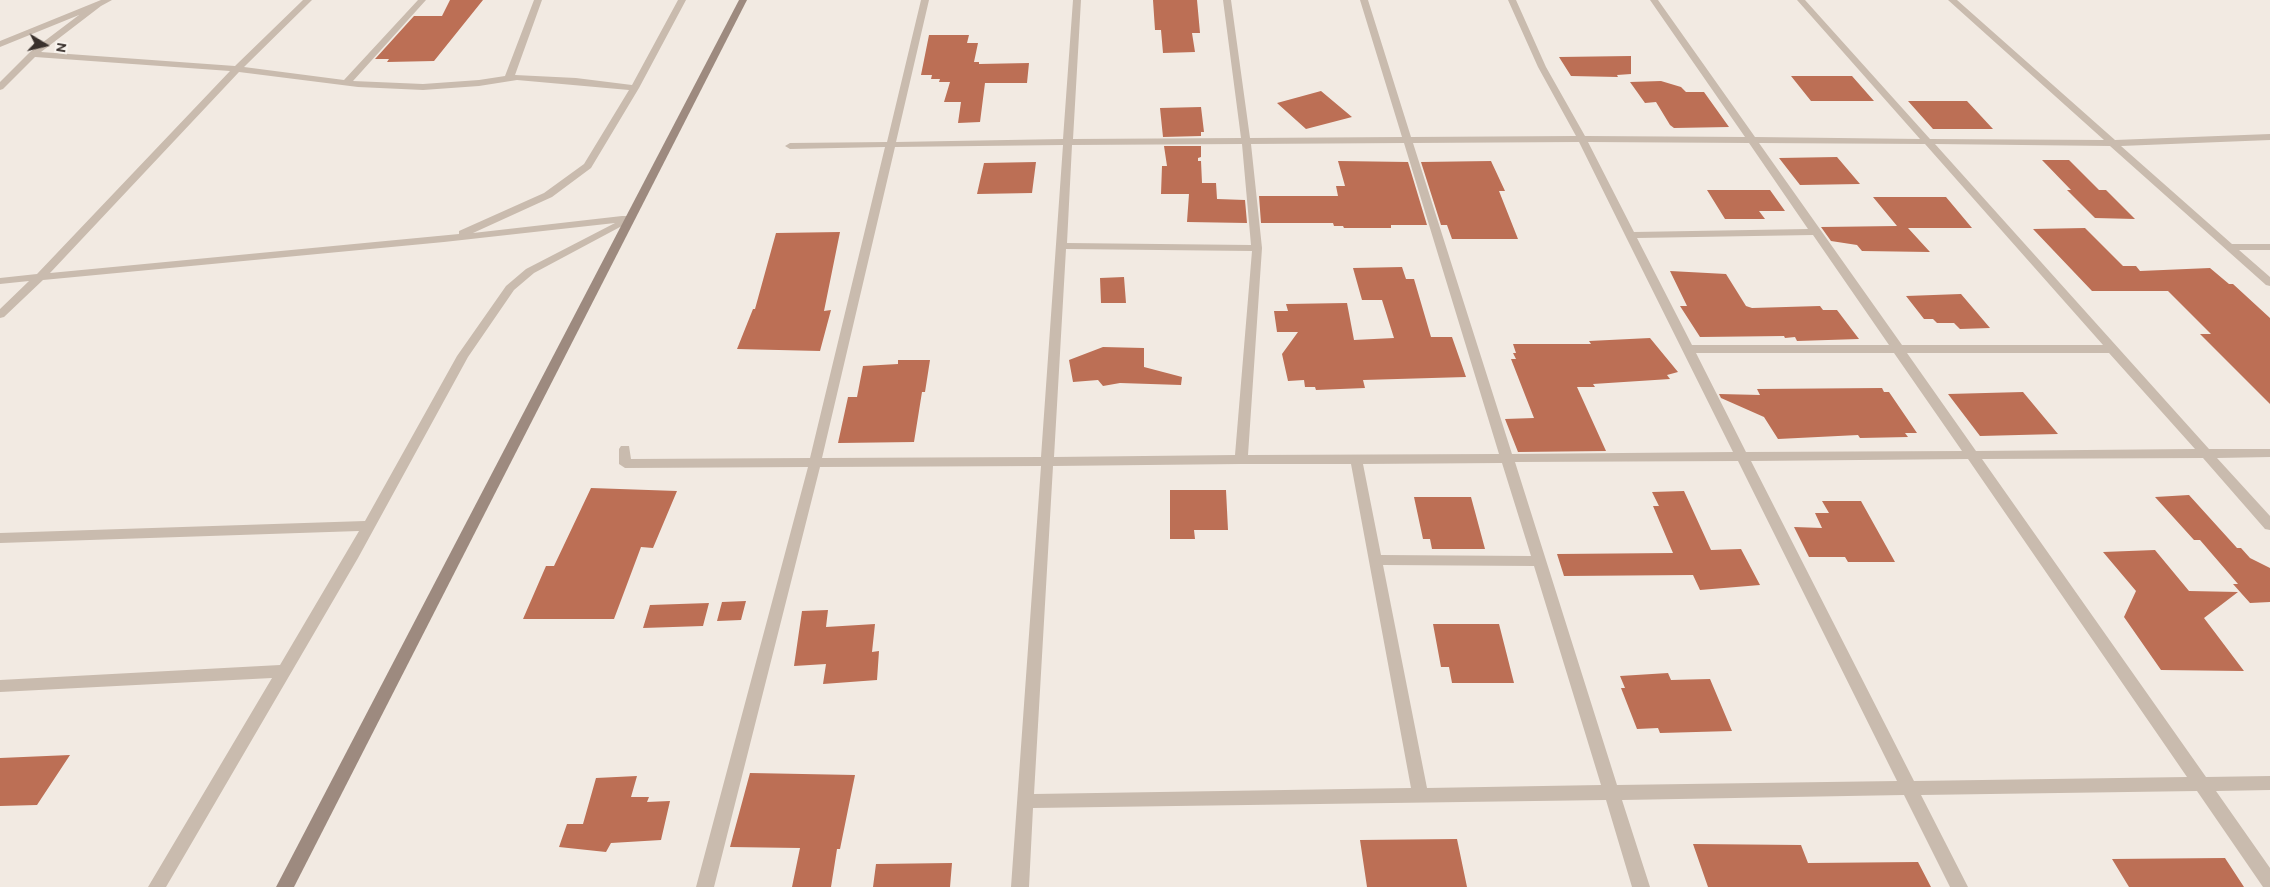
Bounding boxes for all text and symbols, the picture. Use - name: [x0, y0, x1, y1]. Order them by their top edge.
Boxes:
- north arrow: [20, 20, 70, 70]
- text: N: [51, 41, 69, 54]

